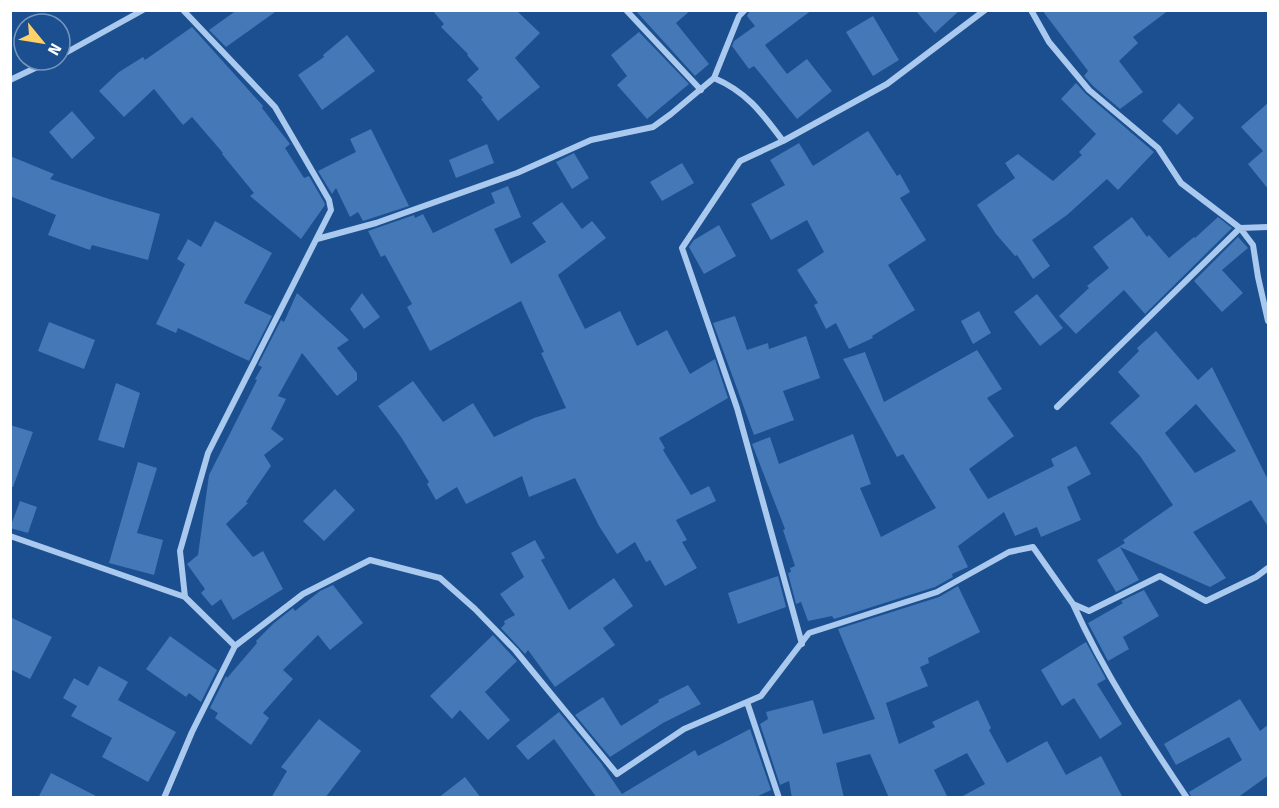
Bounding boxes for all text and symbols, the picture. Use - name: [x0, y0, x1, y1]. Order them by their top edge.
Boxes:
- north arrow: [12, 12, 72, 72]
- text: N: [44, 40, 65, 59]

